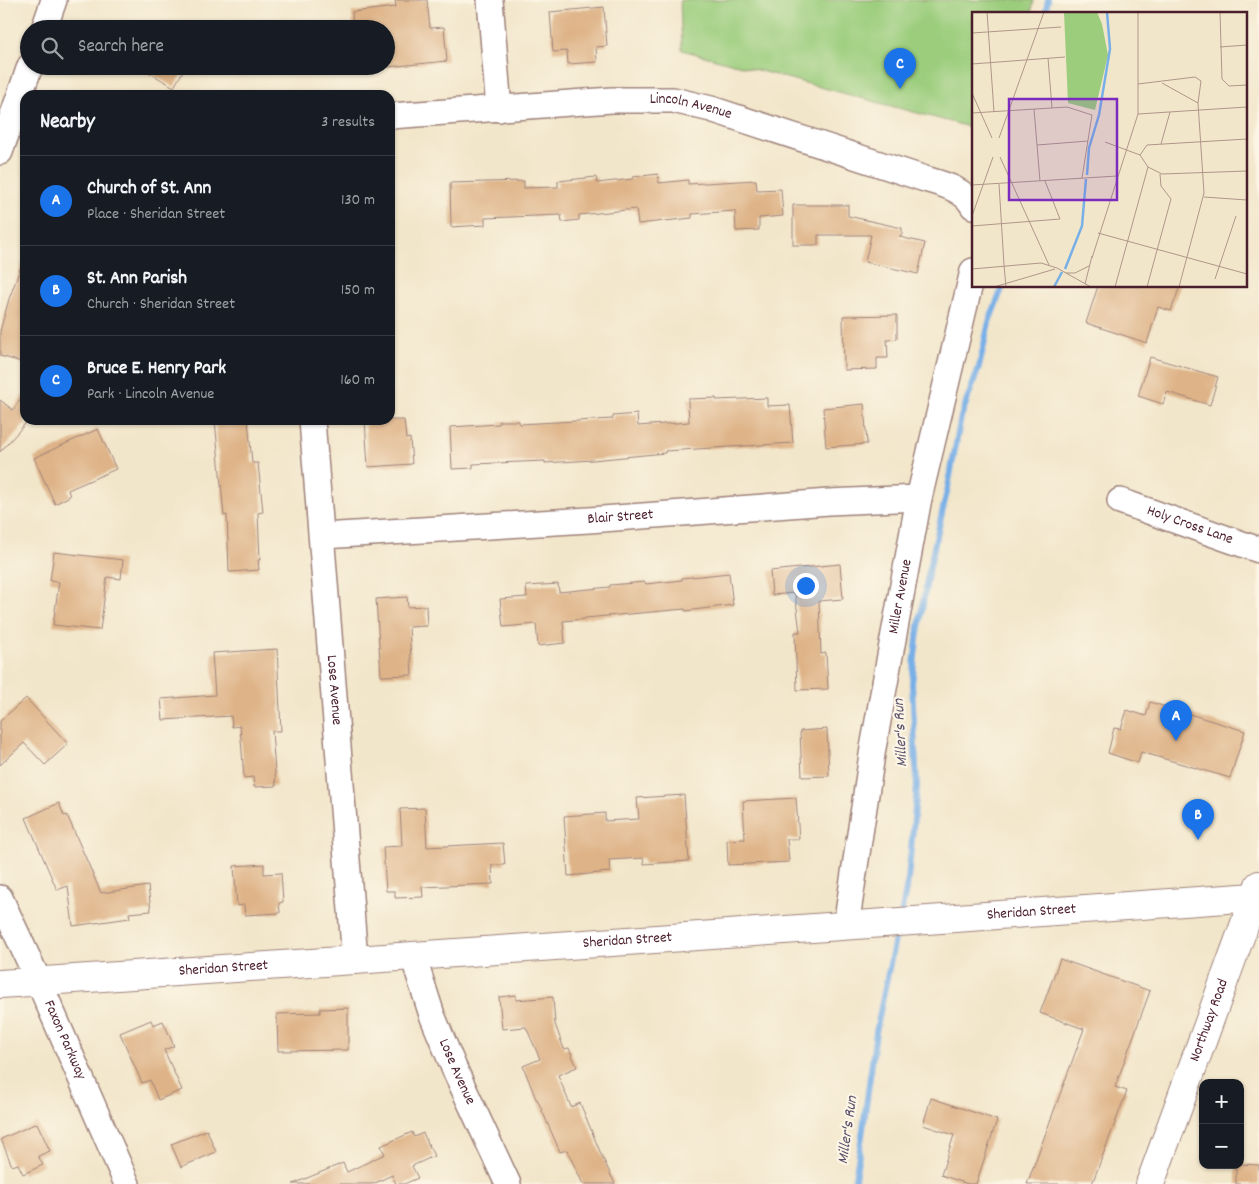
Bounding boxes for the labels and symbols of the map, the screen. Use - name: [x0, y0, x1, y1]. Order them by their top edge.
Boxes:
- inset map: [972, 12, 1246, 288]
- pin: C: [884, 48, 916, 89]
- street label: Lincoln Avenue: [650, 89, 735, 126]
- street label: Holy Cross Lane: [1144, 500, 1236, 551]
- street label: Blair Street: [587, 504, 655, 531]
- street label: Miller Avenue: [883, 557, 919, 636]
- your location: [793, 573, 819, 599]
- street label: Lose Avenue: [320, 654, 347, 726]
- water label: Miller's Run: [888, 698, 914, 768]
- pin: A: [1160, 700, 1192, 741]
- pin: B: [1182, 799, 1214, 840]
- street label: Sheridan Street: [986, 899, 1077, 927]
- street label: Sheridan Street: [582, 927, 673, 955]
- street label: Sheridan Street: [178, 955, 269, 983]
- street label: Northway Road: [1184, 976, 1235, 1065]
- street label: Faxon Parkway: [37, 997, 92, 1084]
- street label: Lose Avenue: [432, 1036, 481, 1109]
- water label: Miller's Run: [832, 1094, 864, 1166]

